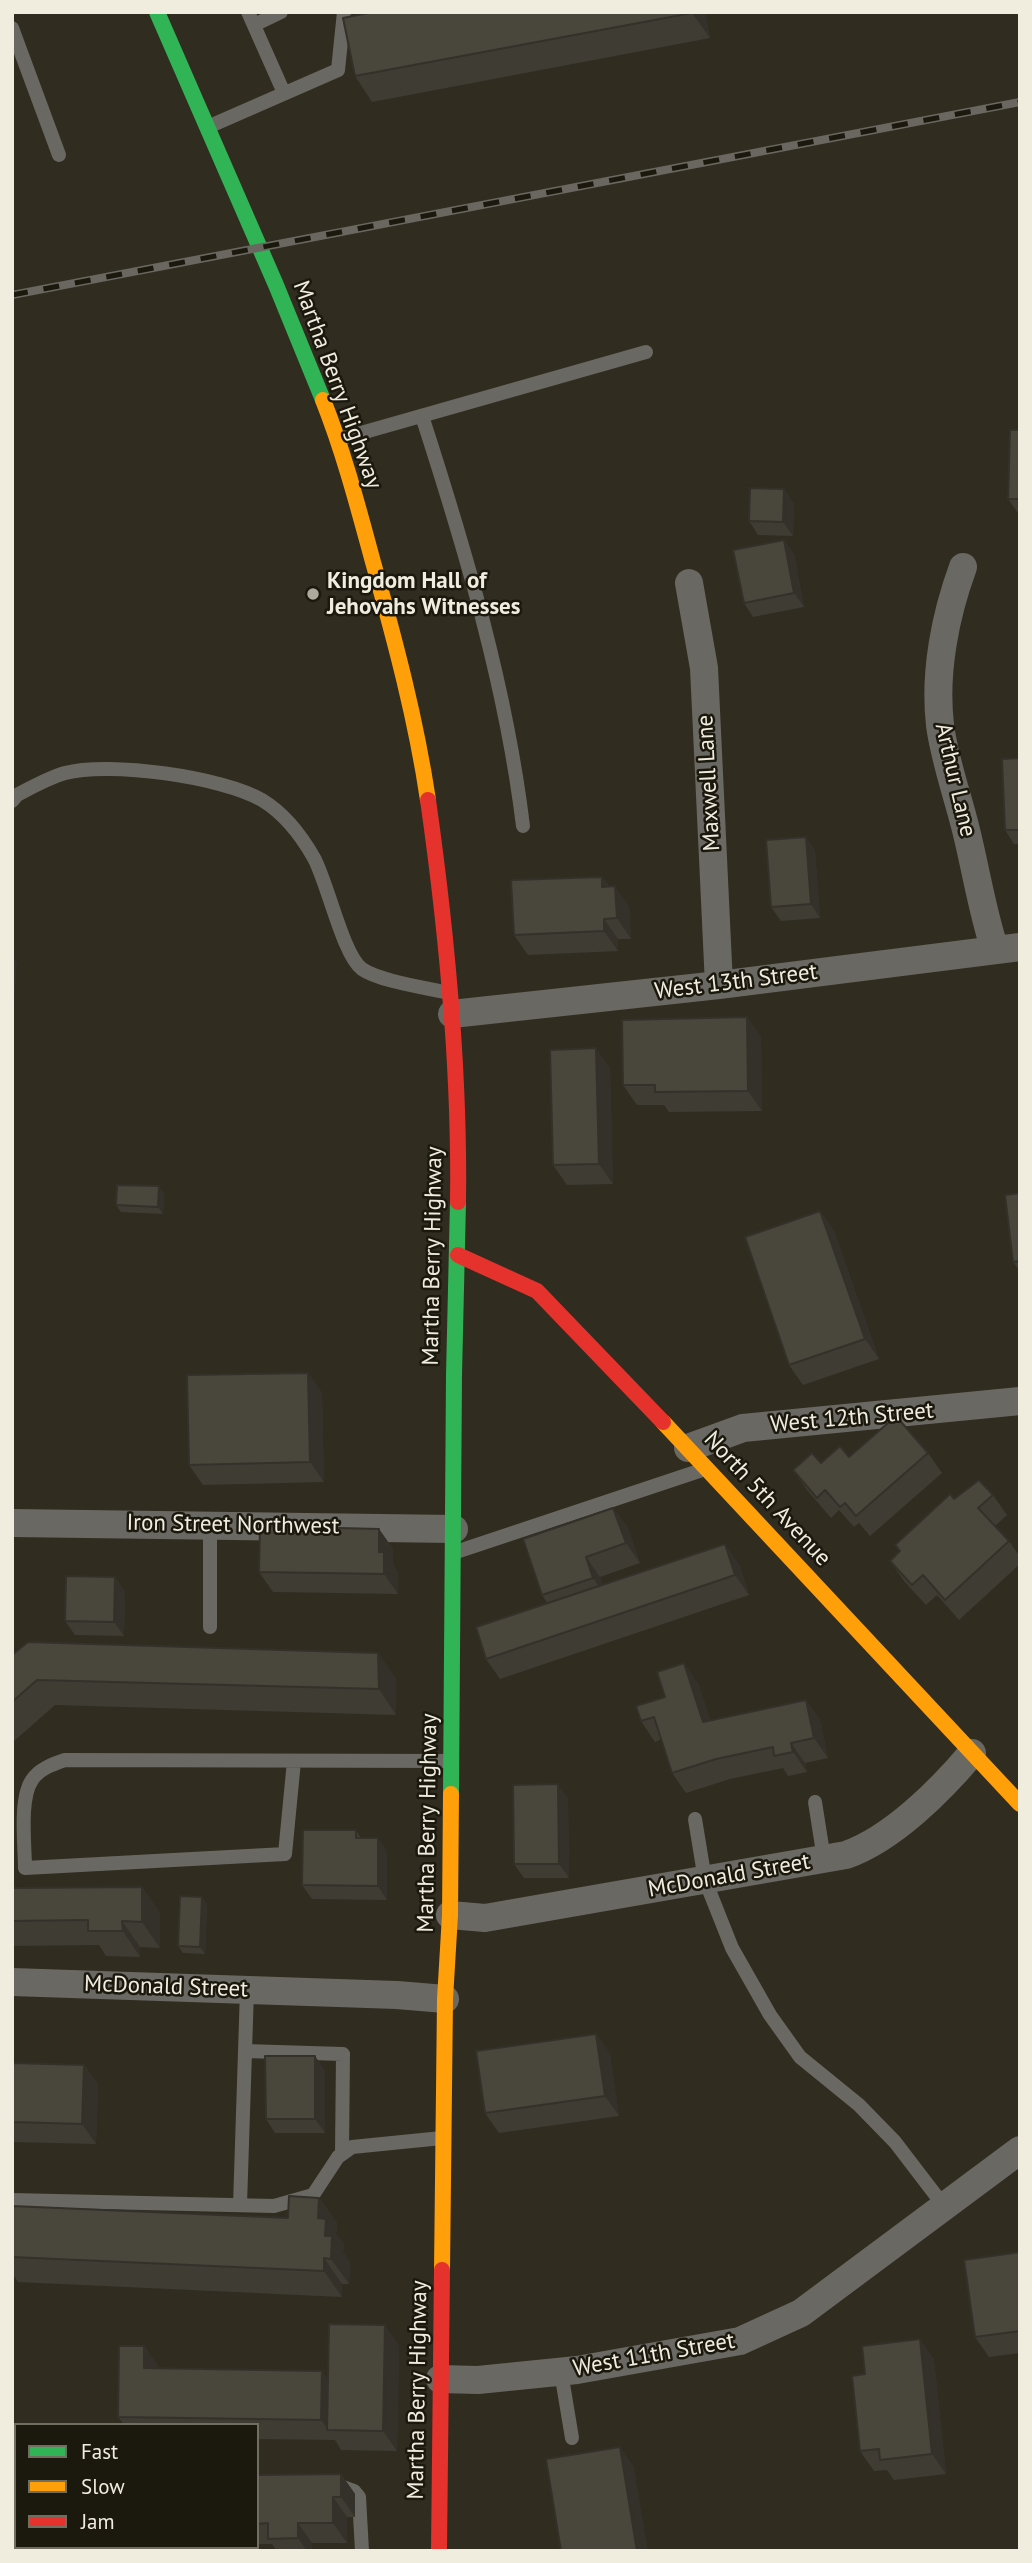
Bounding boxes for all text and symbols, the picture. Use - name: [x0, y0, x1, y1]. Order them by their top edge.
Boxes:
- street label: Martha Berry Highway: [287, 277, 387, 493]
- place label: Kingdom Hall of Jehovahs Witnesses: [327, 567, 520, 621]
- marker: Kingdom Hall of Jehovahs Witnesses: [305, 586, 321, 602]
- street label: Maxwell Lane: [692, 714, 726, 852]
- street label: Arthur Lane: [929, 720, 981, 840]
- street label: West 13th Street: [653, 958, 819, 1006]
- street label: Martha Berry Highway: [417, 1146, 449, 1366]
- street label: West 12th Street: [769, 1397, 935, 1439]
- street label: North 5th Avenue: [698, 1426, 836, 1572]
- street label: Iron Street Northwest: [126, 1509, 340, 1541]
- street label: Martha Berry Highway: [412, 1713, 444, 1933]
- street label: McDonald Street: [646, 1848, 812, 1904]
- street label: McDonald Street: [84, 1970, 248, 2004]
- street label: Martha Berry Highway: [402, 2280, 434, 2500]
- street label: West 11th Street: [571, 2327, 737, 2383]
- legend: [14, 2423, 259, 2549]
- text: Fast: [81, 2438, 118, 2465]
- text: Slow: [81, 2473, 125, 2500]
- text: Jam: [81, 2508, 115, 2535]

